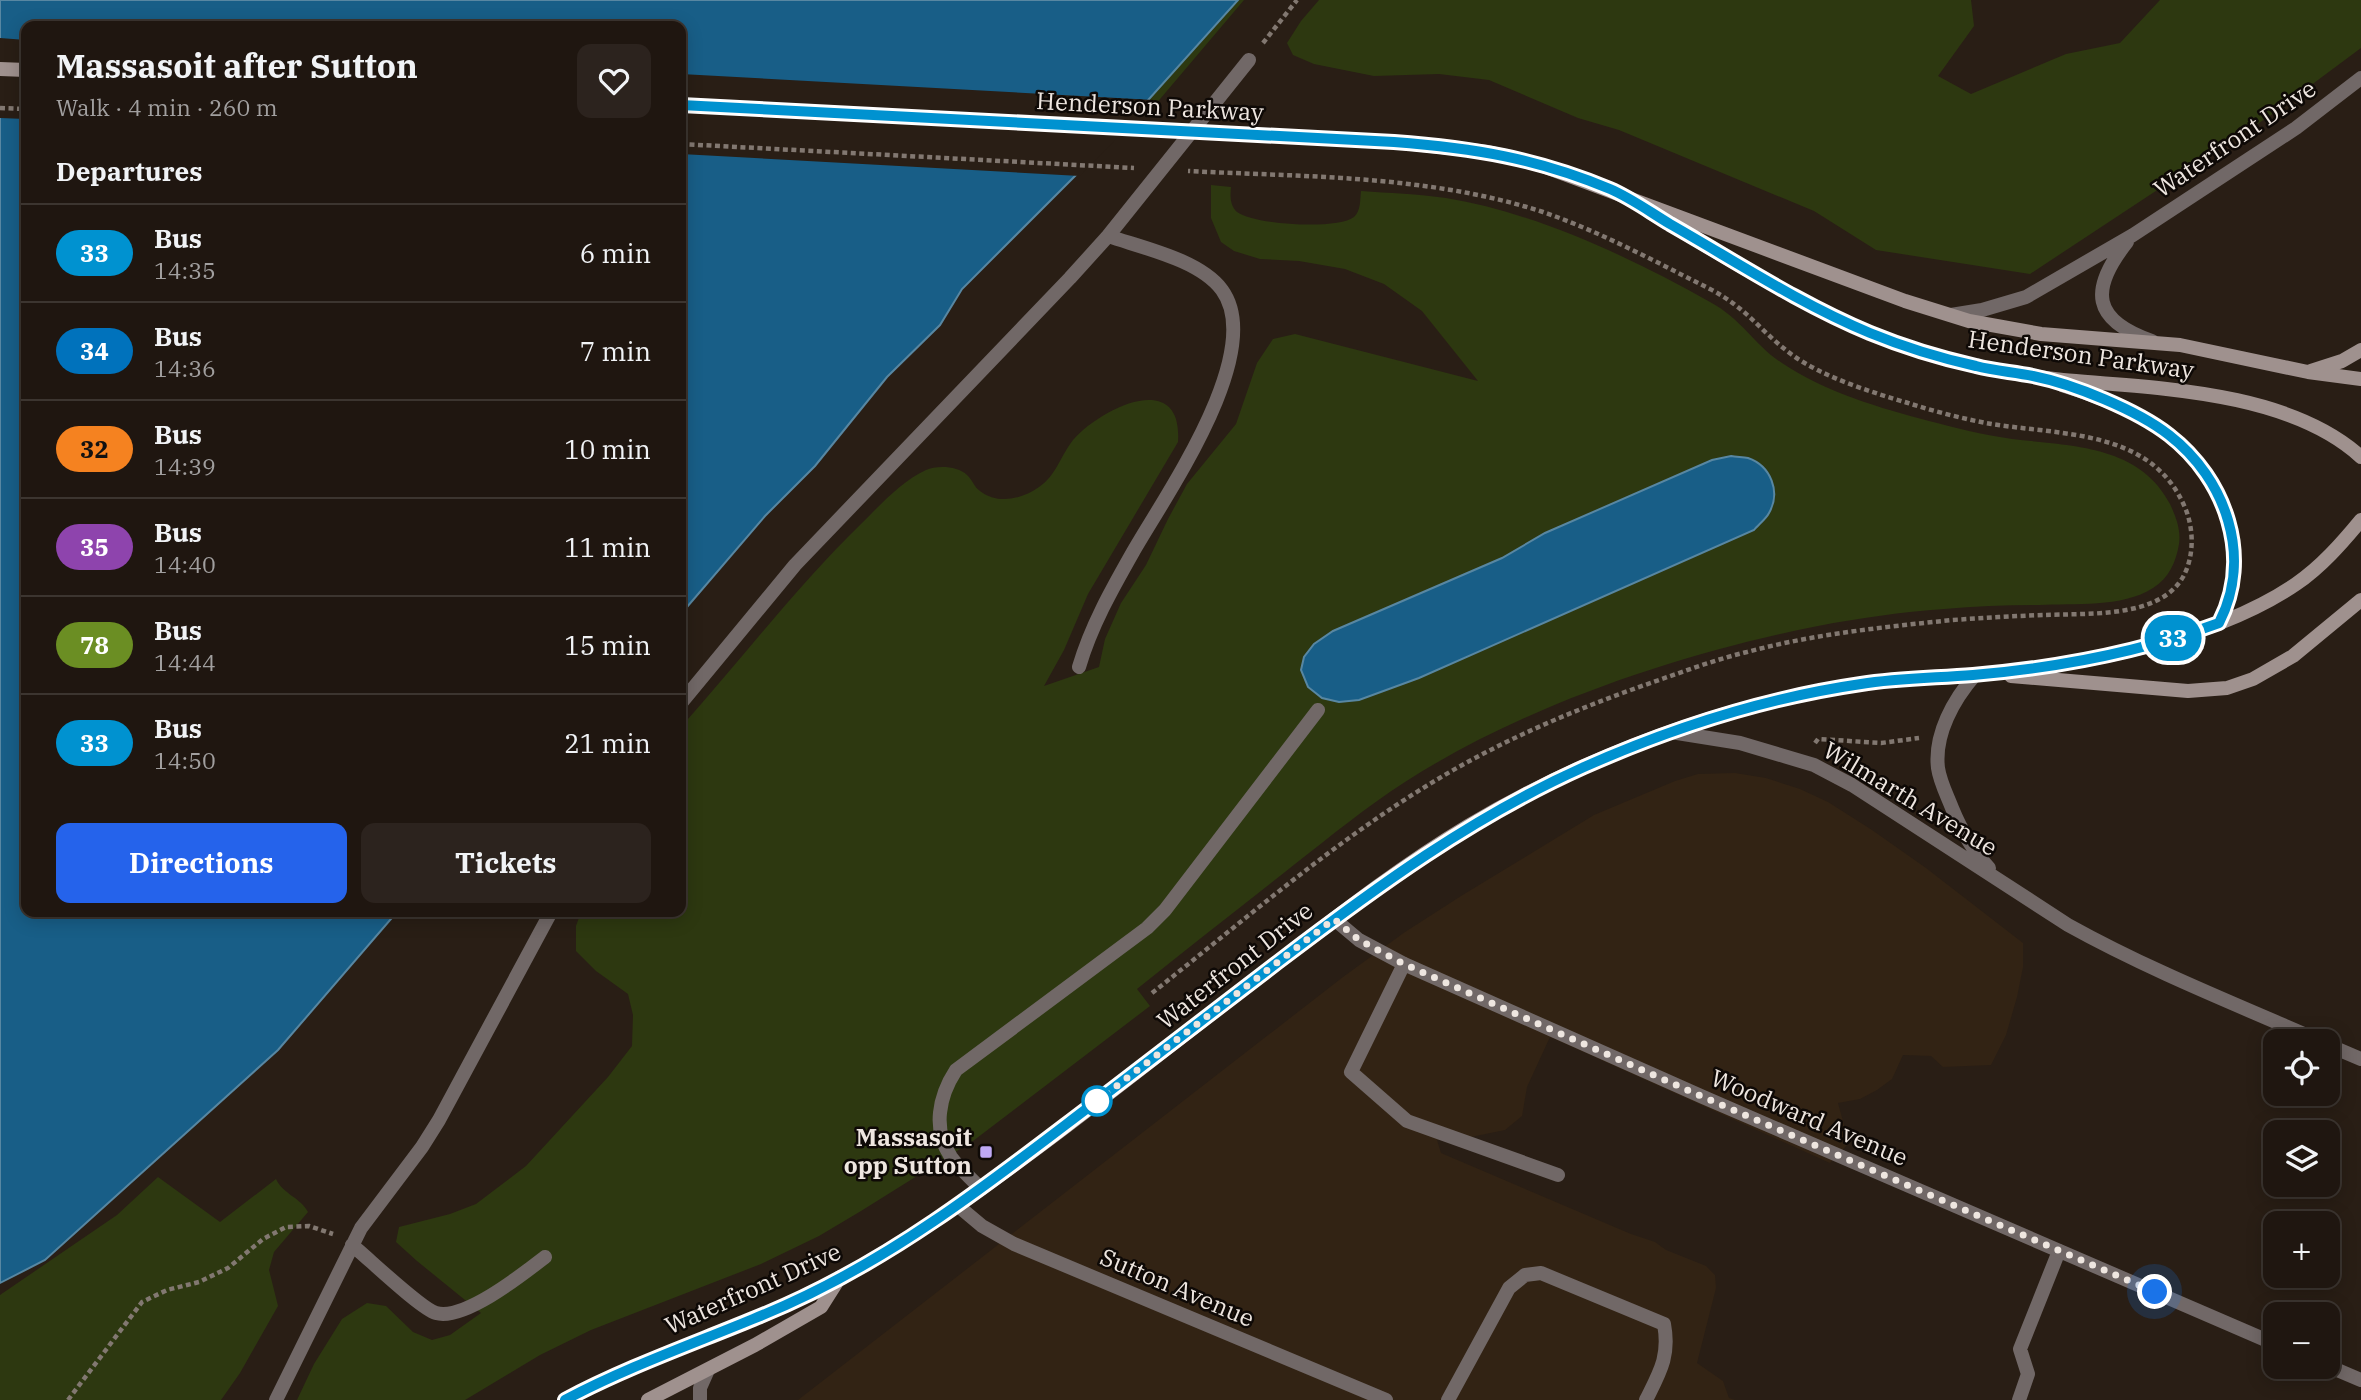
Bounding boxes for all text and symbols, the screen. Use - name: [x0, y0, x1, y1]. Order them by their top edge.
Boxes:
- text: Massasoit after Sutton: [56, 44, 418, 87]
- button: heart: [577, 44, 651, 118]
- street label: Waterfront Drive: [2147, 72, 2322, 204]
- street label: Henderson Parkway: [1035, 84, 1265, 128]
- text: Walk · 4 min · 260 m: [56, 92, 278, 122]
- text: Departures: [56, 154, 202, 188]
- text: Bus: [154, 221, 202, 255]
- text: 6 min: [580, 236, 651, 270]
- text: 33: [80, 237, 109, 269]
- text: 14:35: [154, 255, 216, 285]
- text: Bus: [154, 319, 202, 353]
- street label: Henderson Parkway: [1966, 322, 2196, 386]
- text: 7 min: [580, 334, 651, 368]
- text: 34: [80, 335, 109, 367]
- text: 14:36: [154, 353, 216, 383]
- text: Bus: [154, 417, 202, 451]
- text: 10 min: [564, 432, 651, 466]
- text: 32: [80, 433, 109, 465]
- text: 14:39: [154, 451, 216, 481]
- text: Bus: [154, 515, 202, 549]
- text: 11 min: [564, 530, 651, 564]
- text: 35: [80, 531, 109, 563]
- text: 14:40: [154, 549, 216, 579]
- text: Bus: [154, 613, 202, 647]
- line badge: 33: [2142, 615, 2204, 661]
- text: 33: [2159, 622, 2187, 654]
- text: 15 min: [564, 628, 651, 662]
- text: 78: [80, 629, 109, 661]
- text: 14:44: [154, 647, 216, 677]
- text: Bus: [154, 711, 202, 745]
- text: 21 min: [564, 726, 651, 760]
- text: 33: [80, 727, 109, 759]
- street label: Wilmarth Avenue: [1817, 733, 2004, 863]
- text: 14:50: [154, 745, 216, 775]
- button: Directions: [56, 823, 347, 903]
- button: Tickets: [361, 823, 651, 903]
- street label: Waterfront Drive: [1150, 894, 1319, 1036]
- map controls: [2263, 1029, 2340, 1379]
- button: locate: [2263, 1029, 2340, 1106]
- street label: Woodward Avenue: [1706, 1061, 1913, 1173]
- unlabelled marker: [1082, 1086, 1112, 1116]
- button: layers: [2263, 1120, 2340, 1197]
- place label: Massasoit opp Sutton: [844, 1121, 972, 1181]
- marker: Massasoit opp Sutton: [978, 1144, 994, 1160]
- button: +: [2263, 1211, 2340, 1288]
- street label: Waterfront Drive: [660, 1235, 846, 1341]
- street label: Sutton Avenue: [1095, 1240, 1259, 1334]
- your location: [2137, 1274, 2172, 1309]
- button: −: [2263, 1302, 2340, 1379]

